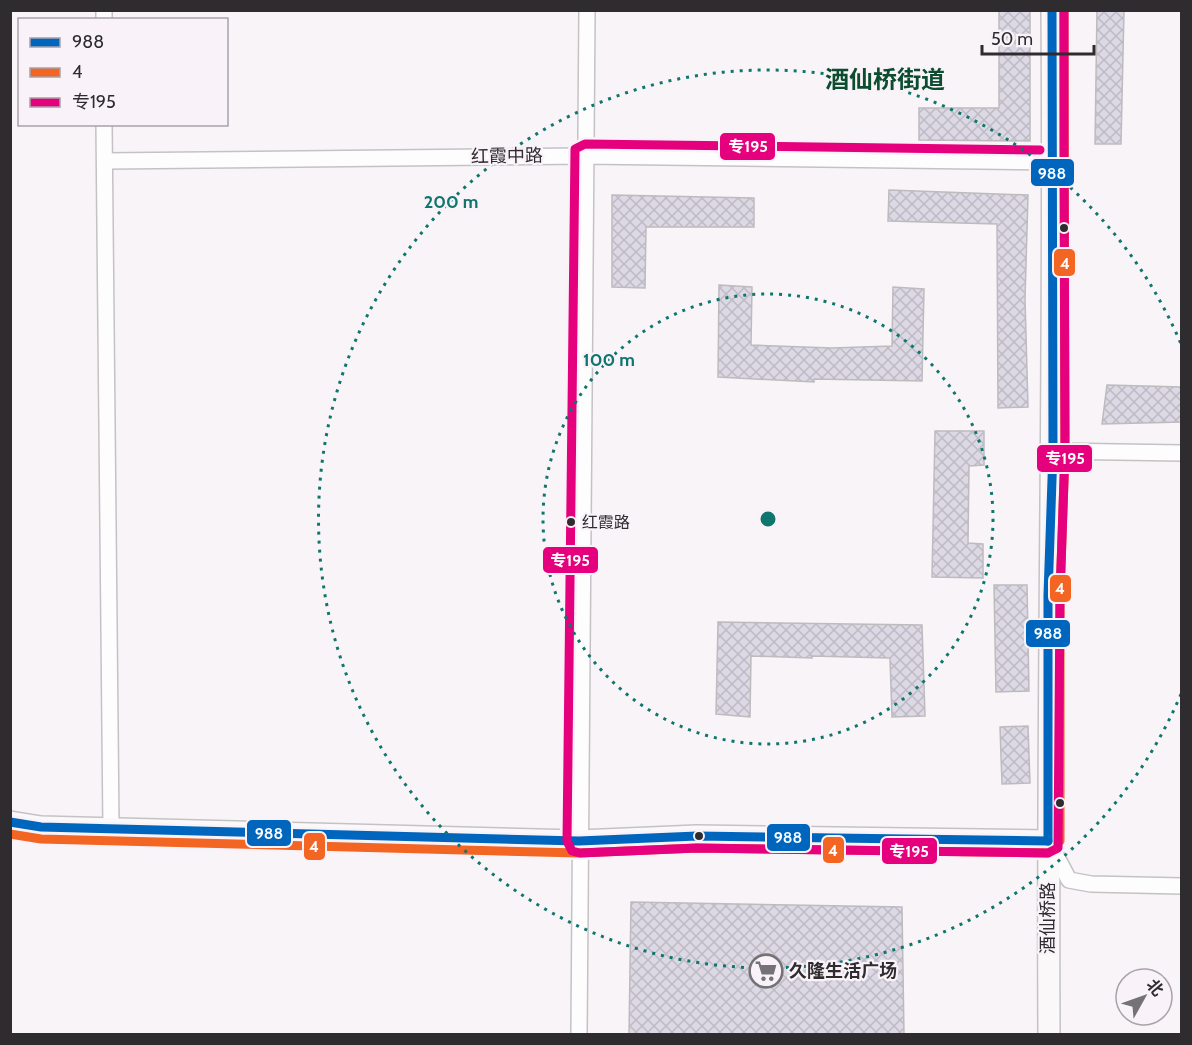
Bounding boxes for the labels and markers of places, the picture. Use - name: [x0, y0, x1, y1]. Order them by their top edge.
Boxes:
- unlabelled marker: [1058, 222, 1070, 234]
- centre of rings: [758, 509, 778, 529]
- place label: 红霞路: [582, 513, 630, 532]
- marker: 红霞路: [565, 516, 577, 528]
- unlabelled marker: [1054, 797, 1066, 809]
- unlabelled marker: [693, 830, 705, 842]
- supermarket icon: 久隆生活广场: [748, 953, 784, 989]
- place label: 久隆生活广场: [789, 960, 897, 982]

